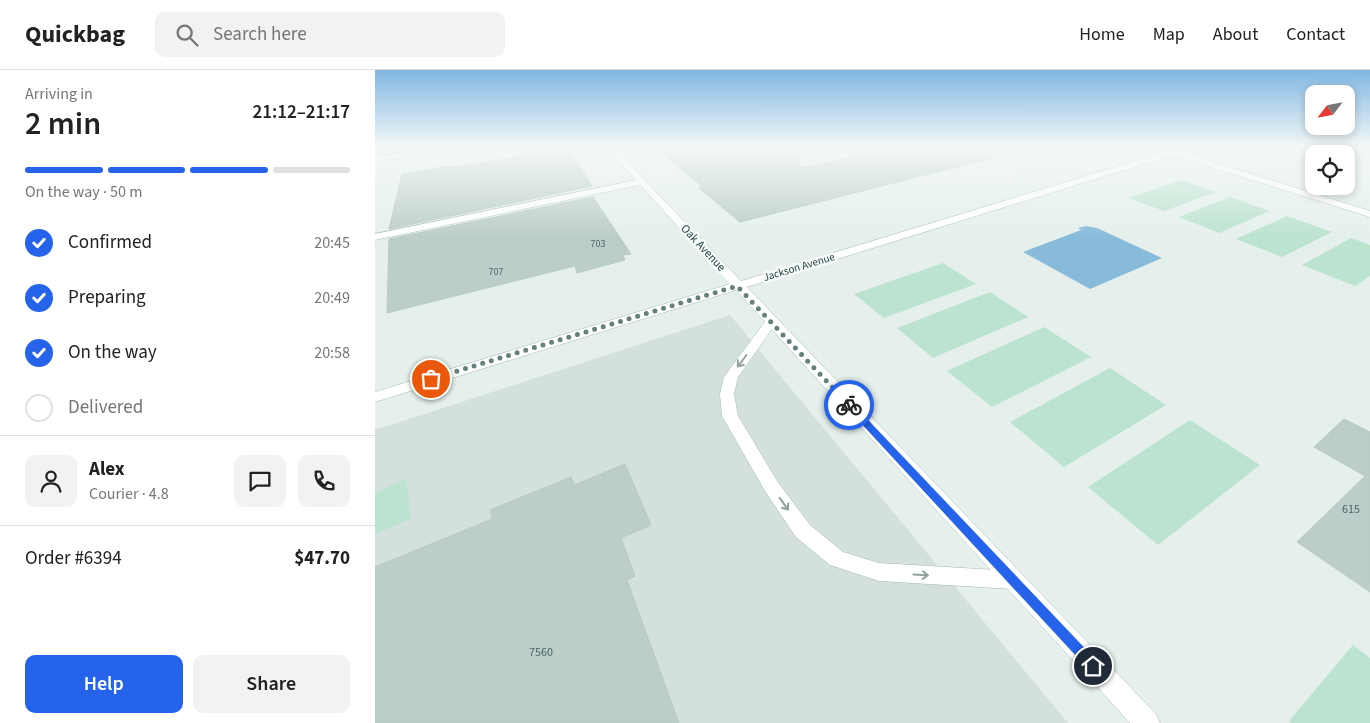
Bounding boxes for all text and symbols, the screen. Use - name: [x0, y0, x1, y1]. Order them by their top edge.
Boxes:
- search box: [155, 12, 505, 57]
- text: Quickbag: [25, 17, 125, 52]
- icon: search: [173, 21, 201, 49]
- text: Search here: [213, 21, 307, 48]
- text: Home: [1079, 22, 1125, 47]
- text: Map: [1153, 22, 1185, 47]
- text: About: [1213, 22, 1258, 47]
- text: Contact: [1286, 22, 1345, 47]
- text: Arriving in: [25, 83, 93, 105]
- north arrow: [1305, 85, 1355, 135]
- map controls: [1305, 85, 1355, 195]
- text: 21:12–21:17: [252, 99, 350, 126]
- text: 2 min: [25, 101, 101, 147]
- button: locate: [1305, 145, 1355, 195]
- text: On the way · 50 m: [25, 181, 142, 203]
- street label: Oak Avenue: [677, 221, 729, 276]
- icon: check: [25, 229, 53, 257]
- text: Confirmed: [68, 229, 152, 256]
- text: 20:45: [314, 232, 350, 254]
- house number: 703: [591, 237, 605, 251]
- street label: Jackson Avenue: [761, 249, 837, 285]
- house number: 707: [489, 265, 503, 279]
- icon: check: [25, 284, 53, 312]
- text: Preparing: [68, 284, 146, 311]
- text: 20:49: [314, 287, 350, 309]
- icon: check: [25, 339, 53, 367]
- text: On the way: [68, 339, 157, 366]
- text: 20:58: [314, 342, 350, 364]
- one-way arrow: [737, 354, 747, 368]
- pin: [410, 358, 452, 400]
- icon: bag: [417, 365, 445, 393]
- courier: [824, 380, 874, 430]
- icon: bike: [835, 391, 863, 419]
- text: Delivered: [68, 394, 143, 421]
- button: person: [25, 455, 77, 507]
- button: chat: [234, 455, 286, 507]
- button: phone: [298, 455, 350, 507]
- text: Alex: [89, 456, 125, 483]
- text: Courier · 4.8: [89, 483, 169, 505]
- one-way arrow: [779, 497, 789, 511]
- house number: 615: [1342, 501, 1360, 518]
- text: Order #6394: [25, 545, 122, 572]
- text: $47.70: [294, 545, 350, 572]
- one-way arrow: [912, 570, 928, 579]
- house number: 7560: [529, 644, 553, 661]
- pin: [1072, 645, 1114, 687]
- icon: home: [1079, 652, 1107, 680]
- button: Help: [25, 655, 183, 713]
- button: Share: [193, 655, 350, 713]

